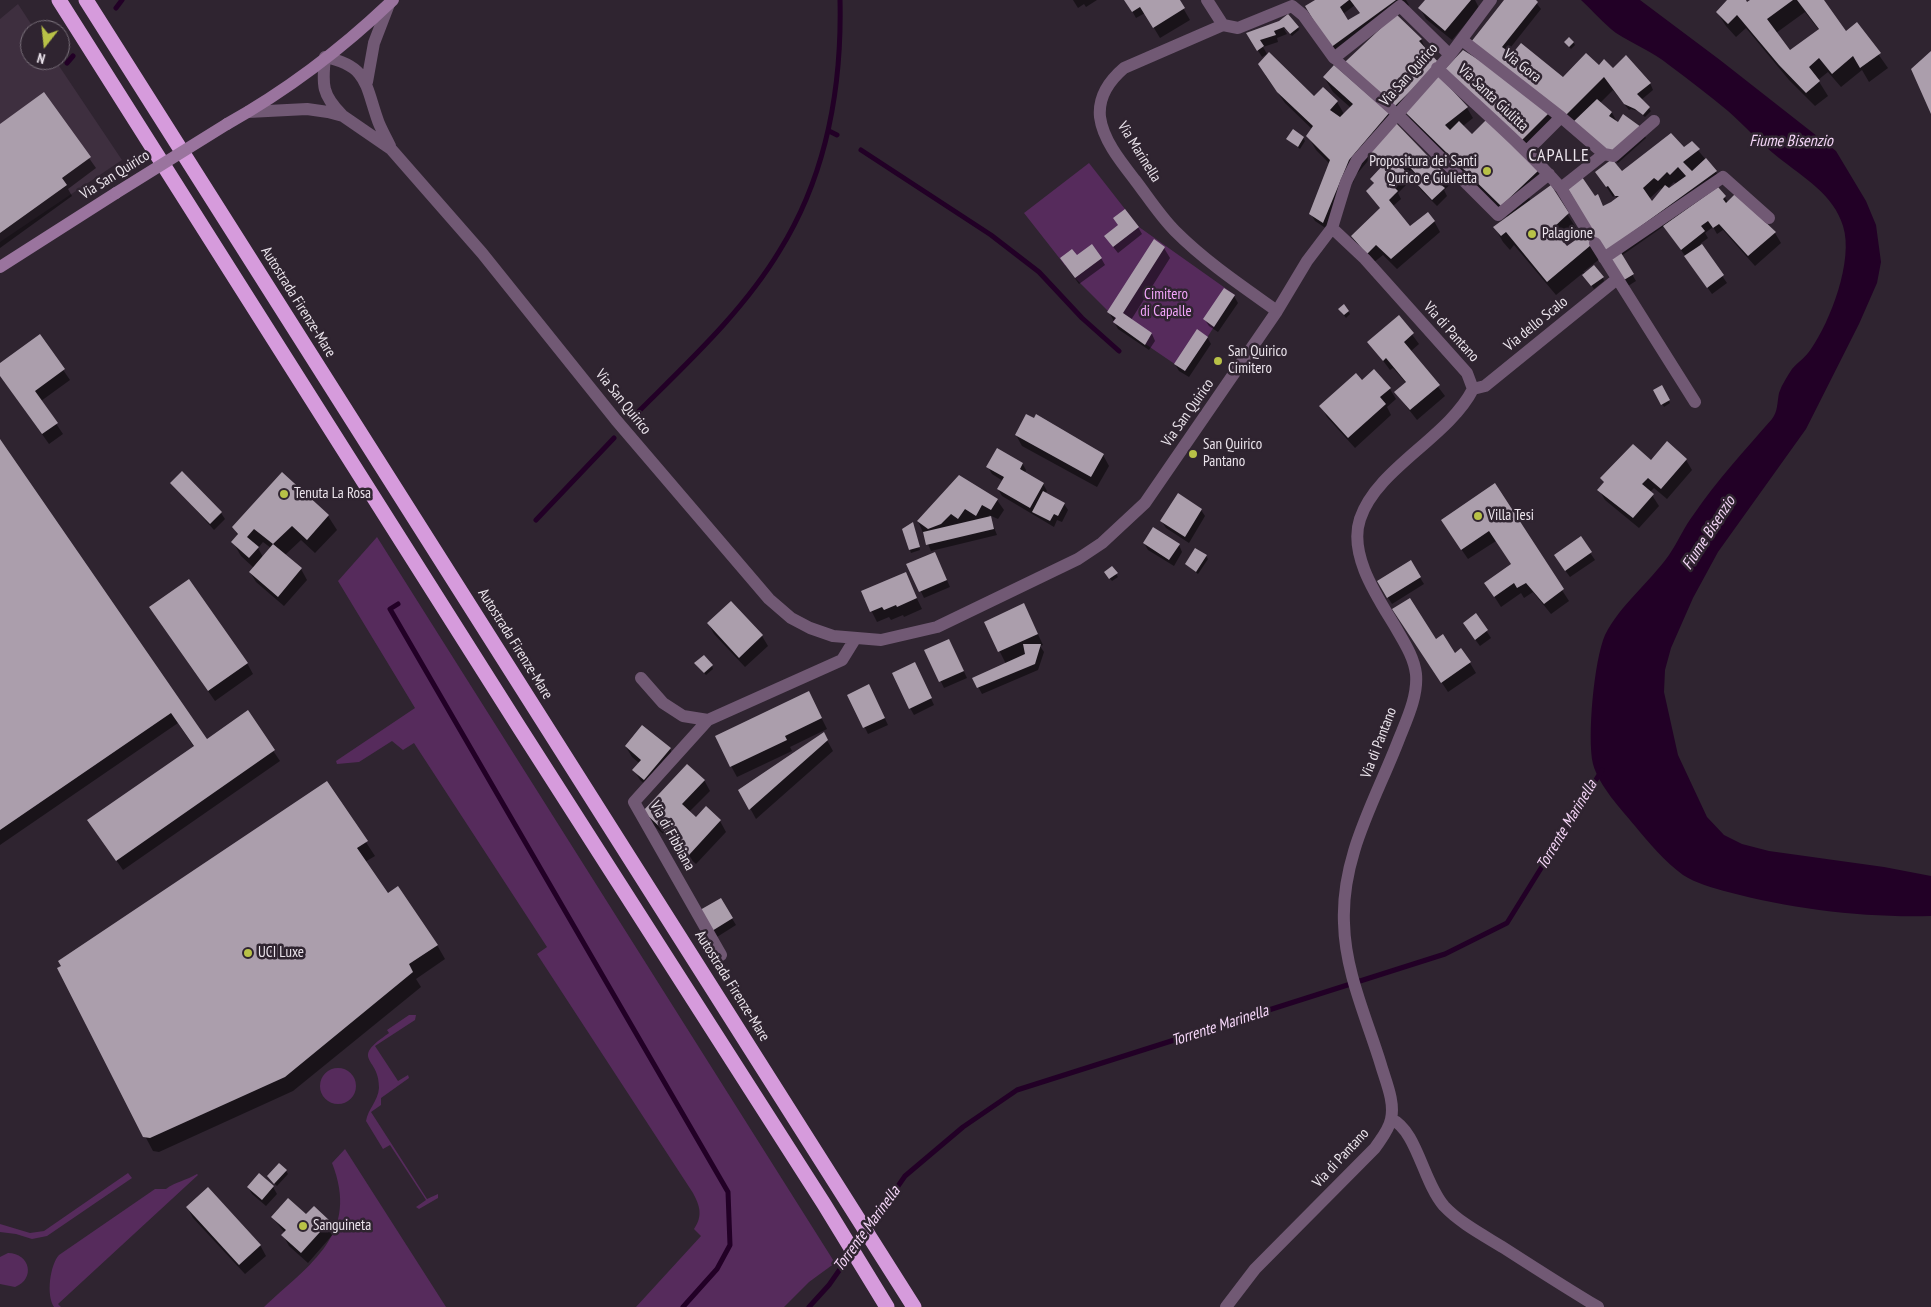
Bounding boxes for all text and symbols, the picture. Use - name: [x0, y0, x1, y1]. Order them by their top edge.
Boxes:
- north arrow: [20, 20, 70, 70]
- street label: Via San Quirico: [1376, 40, 1442, 110]
- street label: Via Gora: [1499, 46, 1545, 86]
- text: N: [35, 49, 47, 68]
- street label: Via Santa Giulitta: [1454, 61, 1532, 135]
- street label: Via Marinella: [1113, 118, 1165, 186]
- water label: Fiume Bisenzio: [1749, 131, 1833, 151]
- district label: CAPALLE: [1527, 145, 1591, 167]
- street label: Via San Quirico: [77, 147, 153, 203]
- place label: Propositura dei Santi Qurico e Giulietta: [1369, 153, 1477, 188]
- marker: Propositura dei Santi Qurico e Giulietta: [1481, 165, 1493, 177]
- place label: Palagione: [1542, 225, 1593, 243]
- marker: Palagione: [1526, 228, 1538, 240]
- street label: Autostrada Firenze-Mare: [257, 243, 339, 361]
- park label: Cimitero di Capalle: [1140, 286, 1192, 321]
- street label: Via dello Scalo: [1501, 293, 1571, 355]
- street label: Via di Pantano: [1419, 298, 1483, 366]
- place label: San Quirico Cimitero: [1228, 343, 1287, 378]
- marker: San Quirico Cimitero: [1212, 355, 1224, 367]
- street label: Via San Quirico: [591, 366, 655, 438]
- street label: Via San Quirico: [1158, 376, 1218, 450]
- place label: San Quirico Pantano: [1203, 436, 1262, 471]
- marker: San Quirico Pantano: [1187, 448, 1199, 460]
- place label: Tenuta La Rosa: [294, 485, 371, 503]
- marker: Tenuta La Rosa: [278, 488, 290, 500]
- water label: Fiume Bisenzio: [1678, 493, 1740, 573]
- place label: Villa Tesi: [1488, 507, 1534, 525]
- marker: Villa Tesi: [1472, 510, 1484, 522]
- street label: Autostrada Firenze-Mare: [474, 585, 556, 703]
- street label: Via di Pantano: [1357, 705, 1401, 781]
- water label: Torrente Marinella: [1533, 777, 1601, 873]
- street label: Via di Fibbiana: [646, 798, 698, 874]
- street label: Autostrada Firenze-Mare: [691, 927, 773, 1045]
- place label: UCI Luxe: [258, 944, 304, 962]
- marker: UCI Luxe: [242, 947, 254, 959]
- water label: Torrente Marinella: [1169, 1001, 1271, 1051]
- street label: Via di Pantano: [1309, 1125, 1373, 1191]
- water label: Torrente Marinella: [830, 1182, 904, 1276]
- place label: Sanguineta: [313, 1217, 371, 1235]
- marker: Sanguineta: [297, 1220, 309, 1232]

